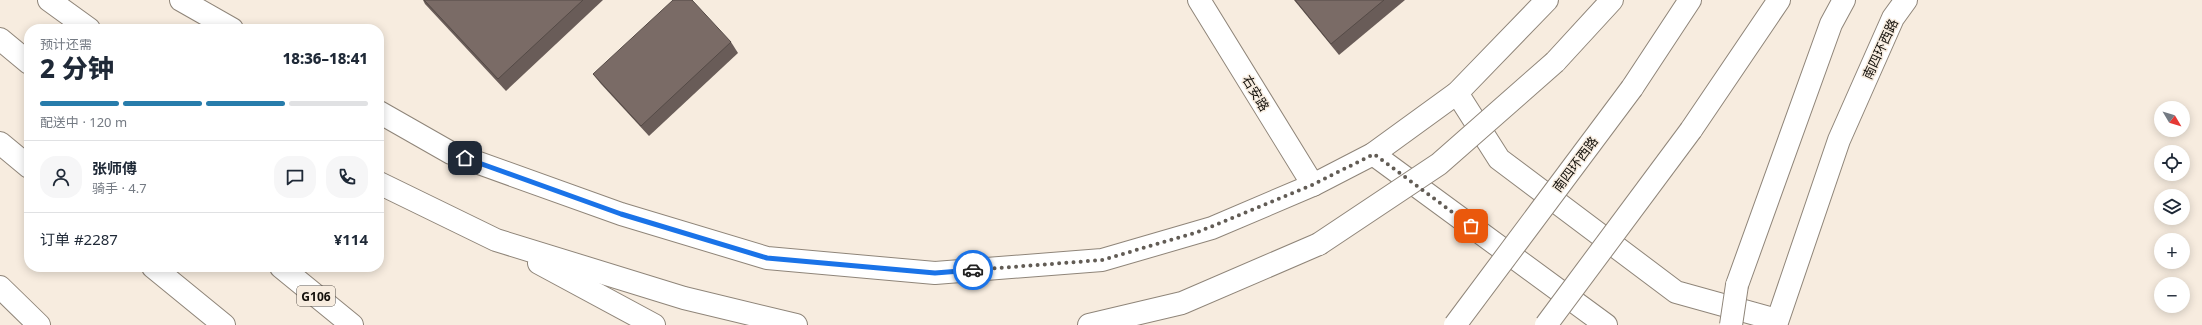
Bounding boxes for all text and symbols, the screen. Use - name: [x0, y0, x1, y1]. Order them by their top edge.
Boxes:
- street label: 南四环西路: [1858, 16, 1902, 82]
- text: 预计还需: [40, 35, 92, 53]
- text: 18:36–18:41: [283, 48, 368, 68]
- text: 2 分钟: [40, 50, 114, 86]
- street label: 右安路: [1238, 72, 1274, 114]
- north arrow: [2154, 101, 2190, 137]
- map controls: [2154, 101, 2190, 313]
- text: 配送中 · 120 m: [40, 113, 127, 131]
- street label: 南四环西路: [1548, 133, 1602, 195]
- pin: [448, 141, 482, 175]
- button: locate: [2154, 145, 2190, 181]
- icon: home: [454, 147, 476, 169]
- button: person: [40, 156, 82, 198]
- button: chat: [274, 156, 316, 198]
- button: phone: [326, 156, 368, 198]
- text: 张师傅: [92, 158, 137, 178]
- text: 骑手 · 4.7: [92, 179, 147, 197]
- button: layers: [2154, 189, 2190, 225]
- pin: [1454, 209, 1488, 243]
- icon: bag: [1460, 215, 1482, 237]
- text: 订单 #2287: [40, 229, 118, 249]
- text: ¥114: [334, 229, 368, 249]
- button: +: [2154, 233, 2190, 269]
- courier: [953, 250, 993, 290]
- icon: car: [962, 259, 984, 281]
- button: −: [2154, 277, 2190, 313]
- road number: G106: [297, 286, 335, 306]

